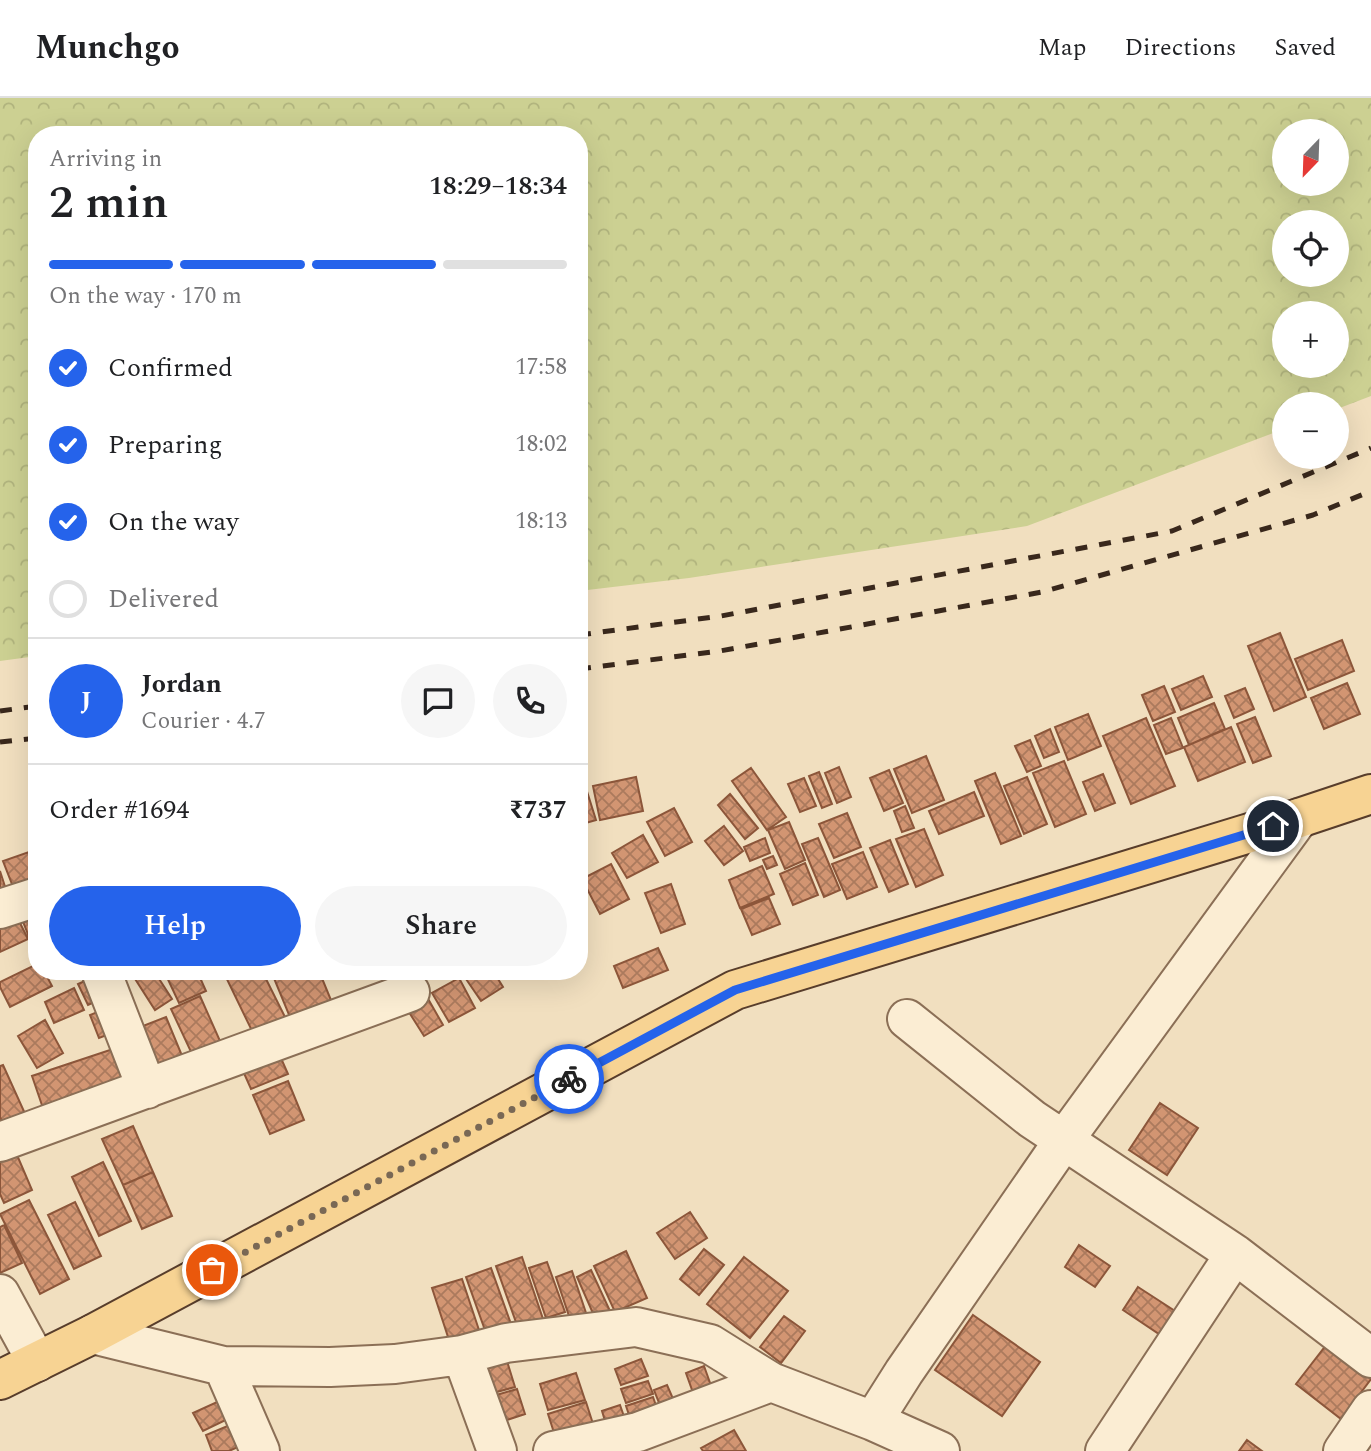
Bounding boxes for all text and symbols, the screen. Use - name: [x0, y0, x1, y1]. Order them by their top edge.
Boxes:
- text: Munchgo: [35, 23, 180, 73]
- text: Map: [1038, 30, 1086, 66]
- text: Directions: [1124, 30, 1236, 66]
- text: Saved: [1274, 30, 1336, 66]
- north arrow: [1272, 119, 1349, 196]
- map controls: [1272, 119, 1349, 469]
- text: Arriving in: [49, 142, 162, 177]
- text: 18:29–18:34: [429, 166, 567, 206]
- text: 2 min: [49, 168, 168, 238]
- button: locate: [1272, 210, 1349, 287]
- text: On the way · 170 m: [49, 279, 242, 314]
- button: +: [1272, 301, 1349, 378]
- text: Confirmed: [108, 348, 233, 388]
- icon: check: [49, 349, 87, 387]
- text: 17:58: [515, 350, 567, 385]
- button: −: [1272, 392, 1349, 469]
- text: Preparing: [108, 425, 222, 465]
- icon: check: [49, 426, 87, 464]
- text: 18:02: [515, 427, 567, 462]
- text: On the way: [108, 502, 239, 542]
- icon: check: [49, 503, 87, 541]
- text: 18:13: [515, 504, 567, 539]
- text: Delivered: [108, 579, 219, 619]
- text: Jordan: [141, 664, 222, 704]
- button: chat: [401, 664, 475, 738]
- button: phone: [493, 664, 567, 738]
- text: J: [80, 681, 92, 721]
- text: Courier · 4.7: [141, 704, 266, 739]
- text: Order #1694: [49, 790, 189, 830]
- text: ₹737: [509, 790, 567, 830]
- pin: [1243, 796, 1303, 856]
- icon: home: [1254, 807, 1292, 845]
- button: Help: [49, 886, 301, 966]
- button: Share: [315, 886, 567, 966]
- courier: [534, 1044, 604, 1114]
- icon: bike: [550, 1060, 588, 1098]
- pin: [182, 1240, 242, 1300]
- icon: bag: [193, 1251, 231, 1289]

